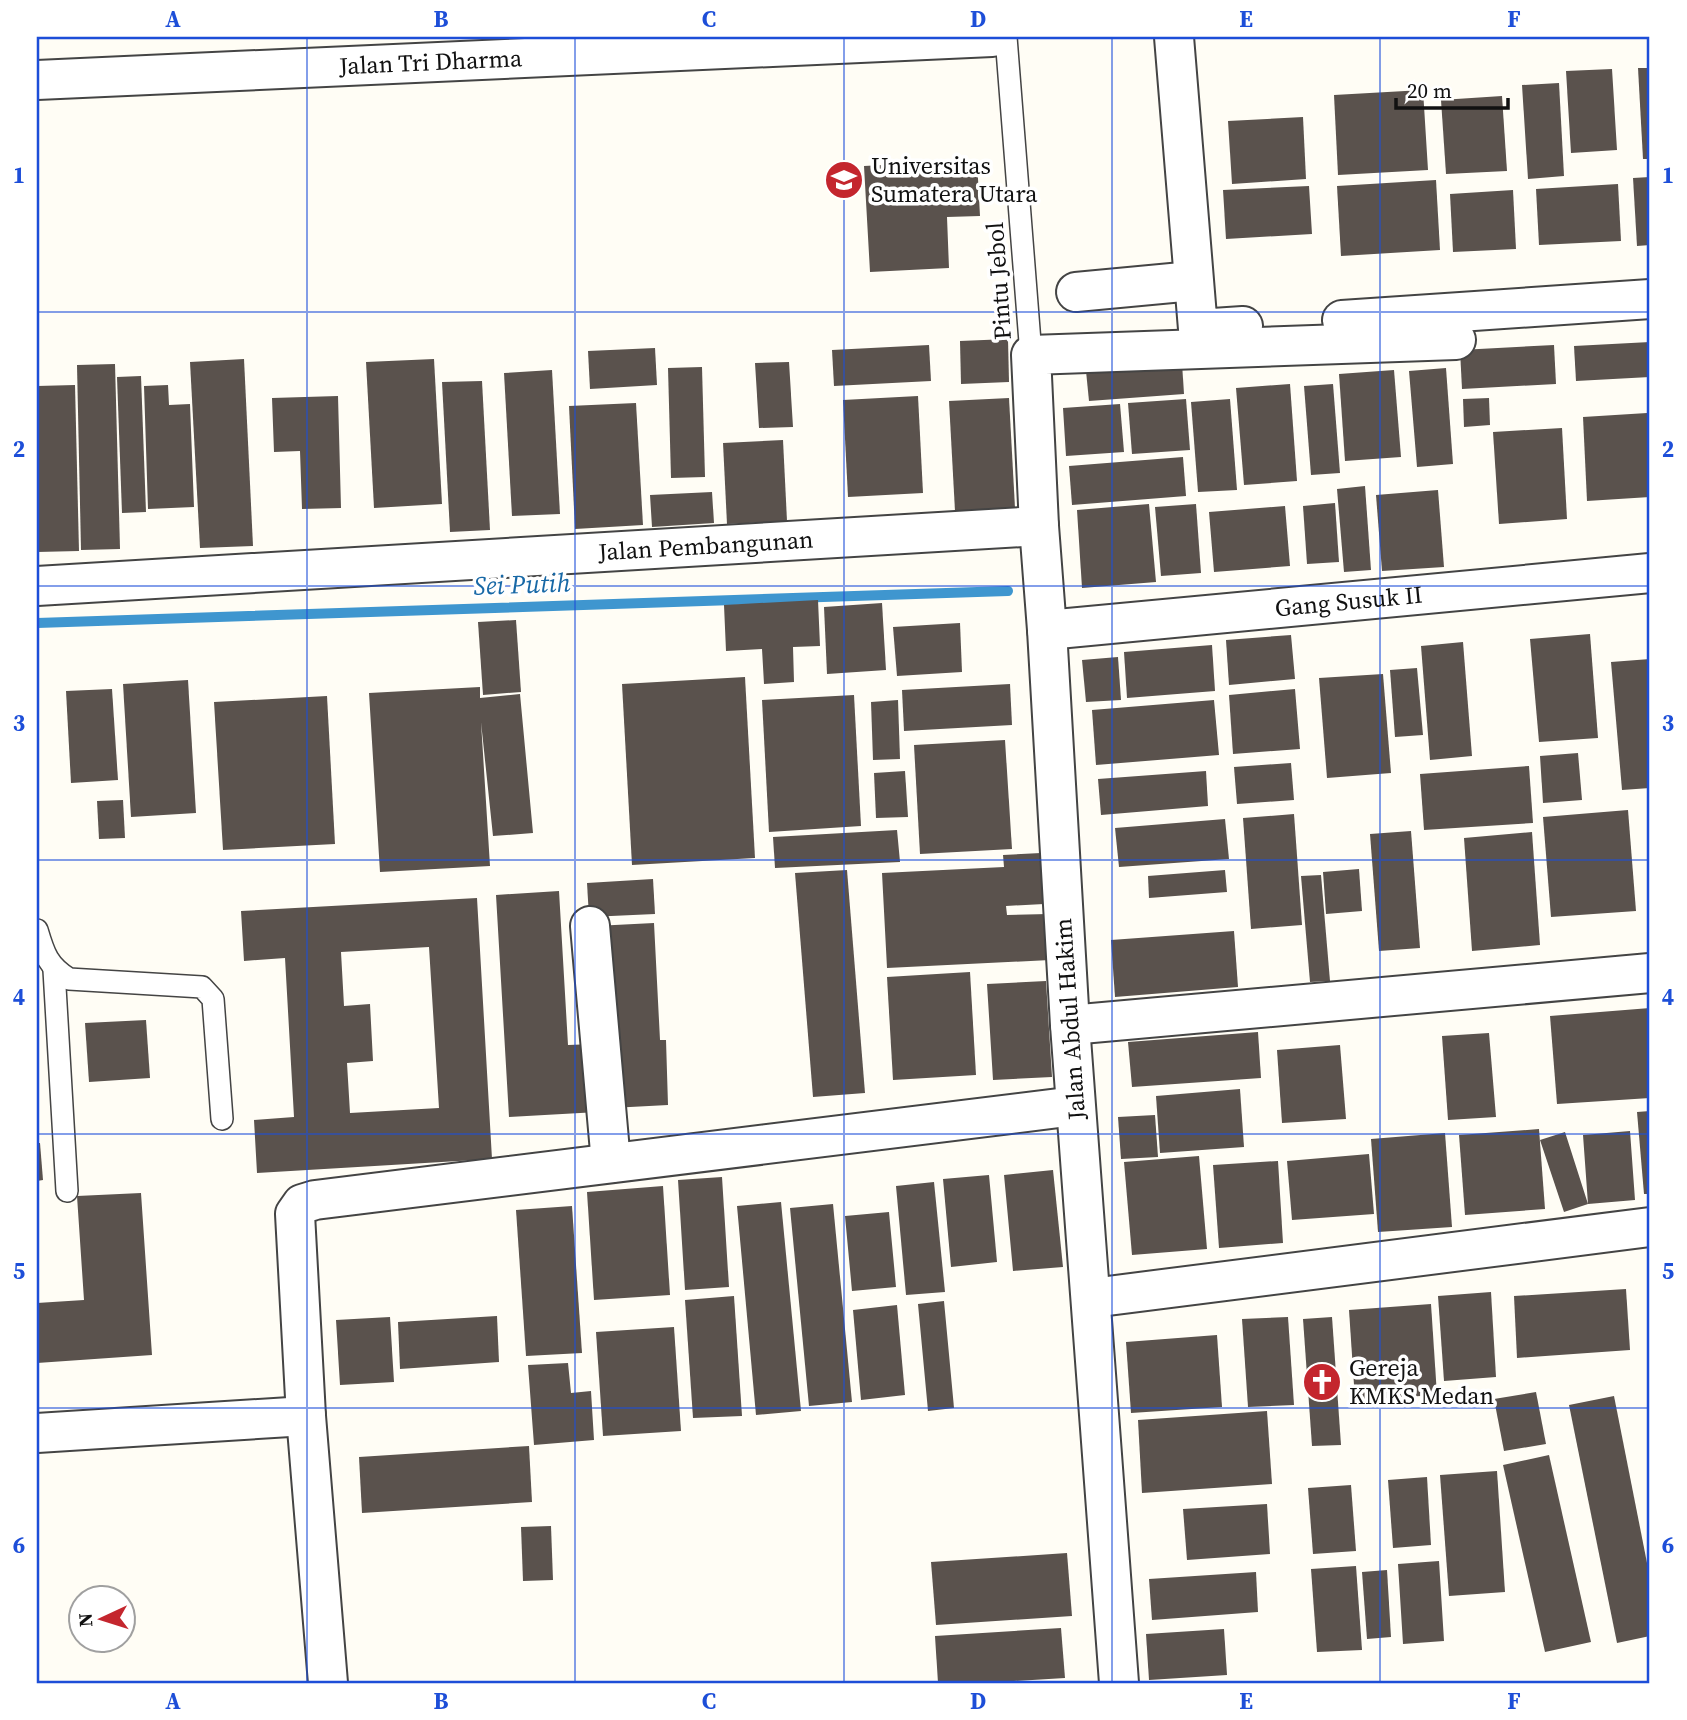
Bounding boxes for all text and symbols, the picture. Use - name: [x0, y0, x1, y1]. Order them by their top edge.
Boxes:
- text: A: [165, 3, 181, 35]
- text: B: [434, 3, 449, 35]
- text: C: [702, 3, 716, 35]
- text: D: [970, 3, 986, 35]
- text: E: [1239, 3, 1253, 35]
- text: F: [1507, 3, 1521, 35]
- street label: Jalan Tri Dharma: [337, 41, 524, 82]
- scale bar: [1396, 66, 1508, 110]
- text: 20 m: [1407, 76, 1452, 105]
- place label: Universitas Sumatera Utara: [871, 149, 1038, 210]
- text: 1: [13, 159, 25, 191]
- school or university icon: Universitas Sumatera Utara: [823, 159, 865, 201]
- text: 1: [1662, 159, 1674, 191]
- street label: Pintu Jebol: [978, 221, 1019, 341]
- text: 2: [13, 433, 25, 465]
- text: 2: [1662, 433, 1674, 465]
- street label: Jalan Pembangunan: [596, 523, 814, 568]
- water label: Sei Putih: [473, 564, 571, 604]
- street label: Gang Susuk II: [1273, 578, 1424, 624]
- text: 3: [13, 707, 25, 739]
- text: 3: [1662, 707, 1674, 739]
- street label: Jalan Abdul Hakim: [1046, 917, 1093, 1122]
- text: 4: [13, 981, 25, 1013]
- text: 4: [1662, 981, 1674, 1013]
- text: 5: [13, 1255, 25, 1287]
- text: 5: [1662, 1255, 1674, 1287]
- place label: Gereja KMKS Medan: [1349, 1351, 1494, 1412]
- church icon: Gereja KMKS Medan: [1301, 1361, 1343, 1403]
- text: 6: [13, 1529, 25, 1561]
- text: 6: [1662, 1529, 1674, 1561]
- north arrow: [66, 1584, 136, 1654]
- text: N: [72, 1612, 98, 1628]
- text: A: [165, 1685, 181, 1717]
- text: B: [434, 1685, 449, 1717]
- text: C: [702, 1685, 716, 1717]
- text: D: [970, 1685, 986, 1717]
- text: E: [1239, 1685, 1253, 1717]
- text: F: [1507, 1685, 1521, 1717]

